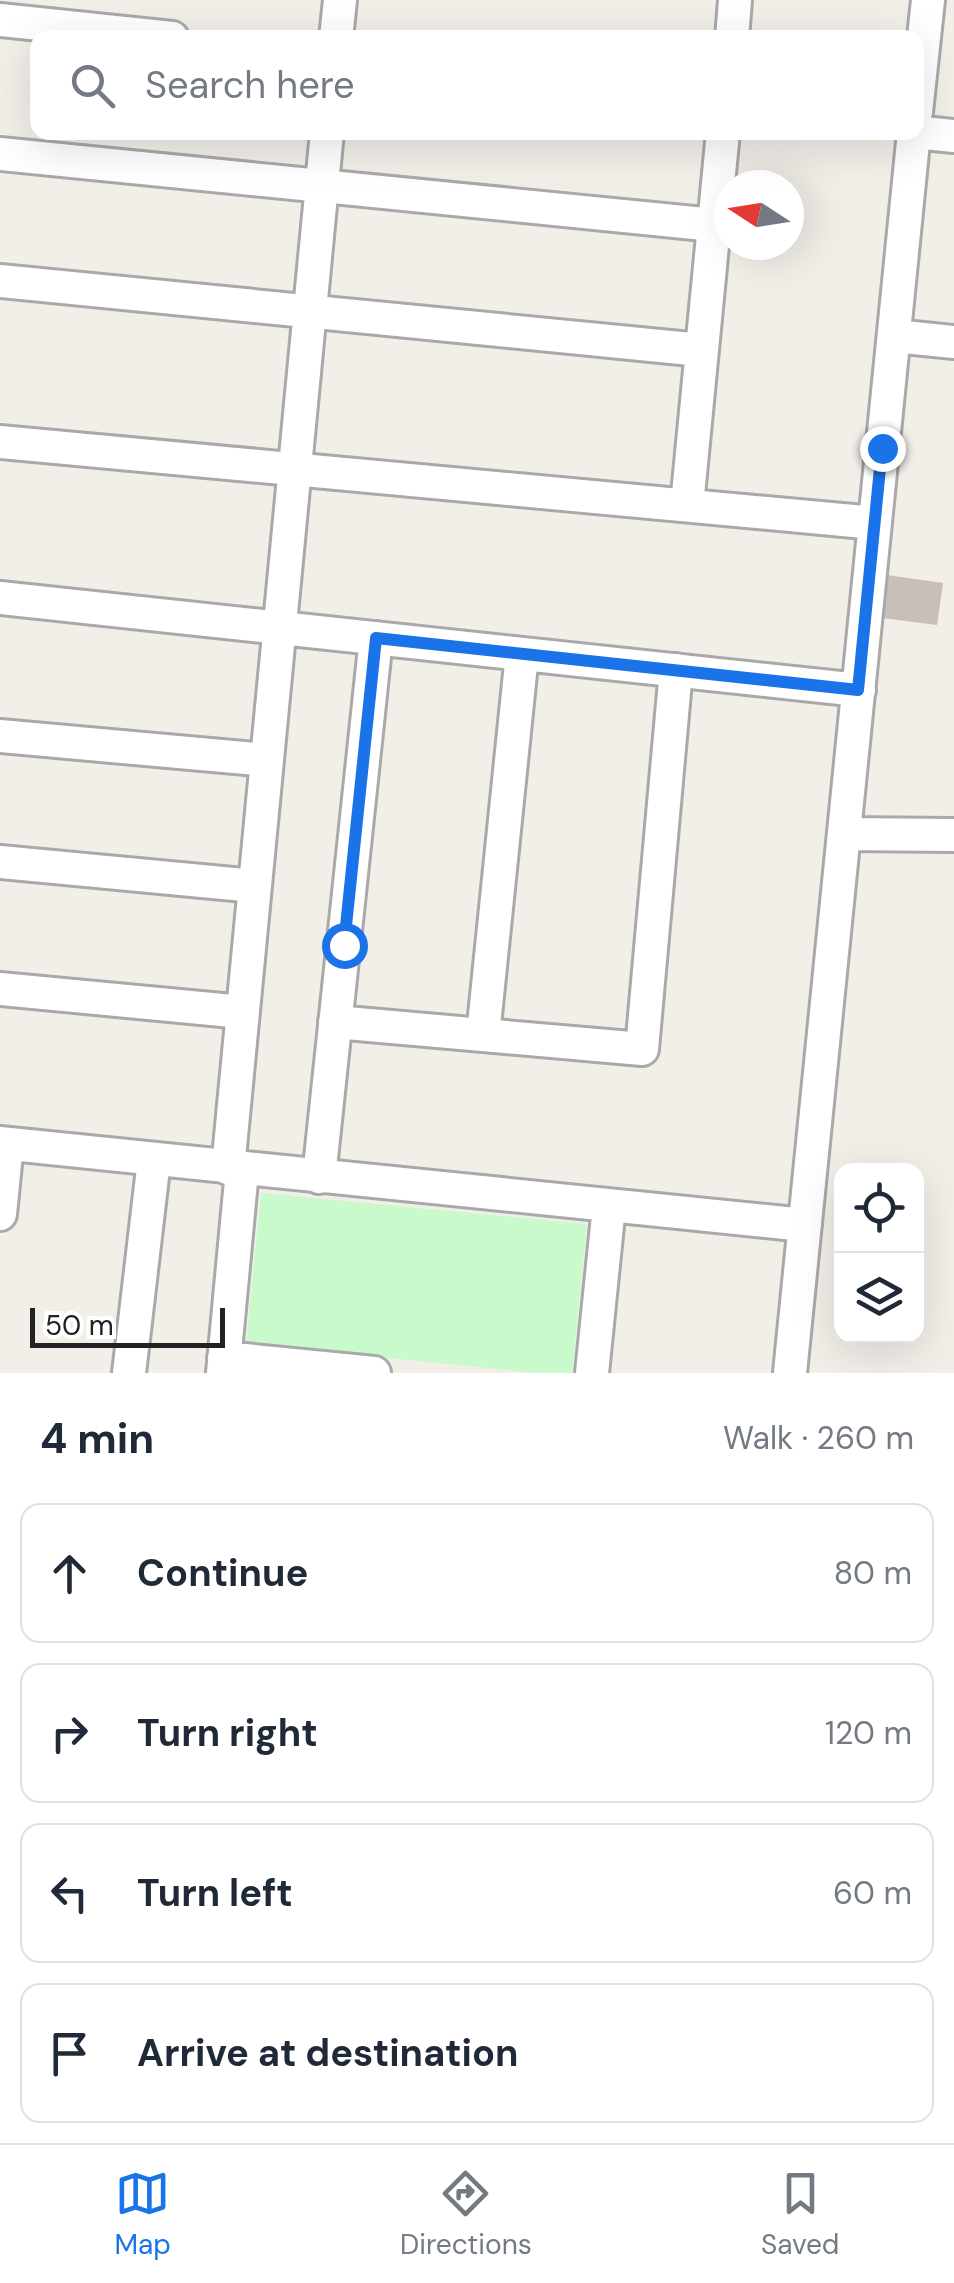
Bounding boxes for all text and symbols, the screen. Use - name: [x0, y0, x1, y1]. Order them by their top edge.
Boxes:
- search box: [30, 30, 924, 140]
- icon: search: [65, 58, 120, 113]
- text: Search here: [145, 60, 355, 110]
- north arrow: [714, 170, 804, 260]
- route end: [860, 426, 906, 472]
- route start: [322, 923, 368, 969]
- map controls: [834, 1163, 924, 1343]
- button: locate: [834, 1163, 924, 1253]
- button: layers: [834, 1253, 924, 1343]
- scale bar: [30, 1303, 225, 1348]
- text: 50 m: [45, 1307, 114, 1344]
- text: 4 min: [40, 1411, 154, 1466]
- text: Walk · 260 m: [723, 1417, 914, 1459]
- icon: ahead: [42, 1546, 97, 1601]
- text: Continue: [137, 1548, 308, 1598]
- text: 80 m: [834, 1552, 912, 1594]
- icon: right: [42, 1706, 97, 1761]
- text: Turn right: [137, 1708, 318, 1758]
- text: 120 m: [825, 1712, 912, 1754]
- icon: left: [42, 1866, 97, 1921]
- text: Turn left: [137, 1868, 293, 1918]
- text: 60 m: [833, 1872, 912, 1914]
- icon: arrive: [42, 2026, 97, 2081]
- text: Arrive at destination: [137, 2028, 519, 2078]
- tab: Map: [115, 2166, 171, 2263]
- tab: Directions: [400, 2166, 532, 2263]
- tab: Saved: [761, 2166, 839, 2263]

